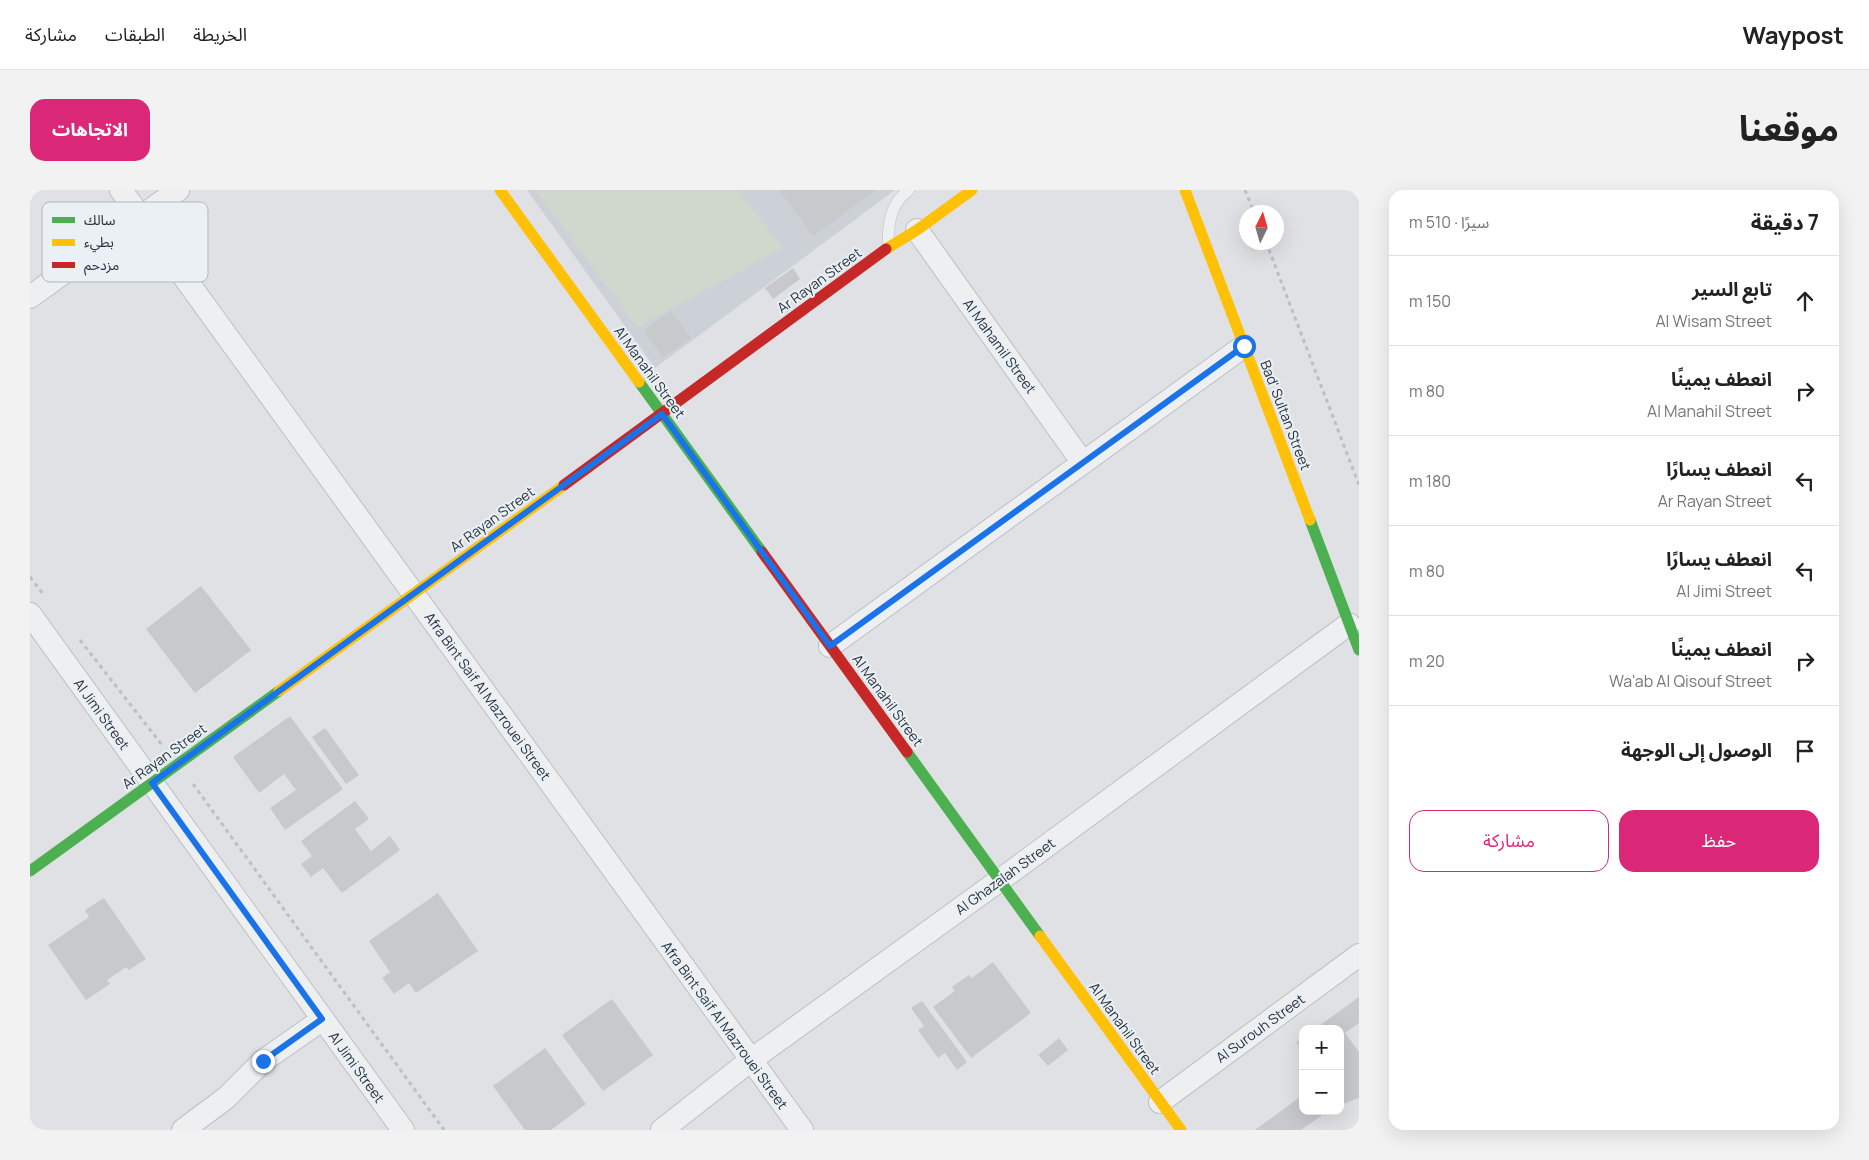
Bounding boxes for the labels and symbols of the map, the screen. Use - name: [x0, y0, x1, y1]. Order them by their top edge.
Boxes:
- legend: [42, 202, 208, 282]
- north arrow: [1239, 205, 1284, 250]
- text: سالك: [84, 210, 116, 229]
- text: بطيء: [84, 232, 114, 253]
- street label: Ar Rayan Street: [773, 243, 865, 317]
- text: مزدحم: [84, 255, 119, 276]
- street label: Al Mahamil Street: [959, 295, 1041, 398]
- street label: Al Manahil Street: [610, 322, 690, 422]
- route start: [1233, 335, 1256, 358]
- street label: Bad' Sultan Street: [1256, 357, 1316, 473]
- street label: Ar Rayan Street: [446, 482, 538, 556]
- street label: Afra Bint Saif Al Mazrouei Street: [420, 608, 556, 784]
- street label: Al Manahil Street: [848, 650, 928, 750]
- street label: Al Jimi Street: [70, 675, 135, 754]
- street label: Ar Rayan Street: [118, 719, 210, 793]
- street label: Al Ghazalah Street: [951, 833, 1059, 919]
- street label: Afra Bint Saif Al Mazrouei Street: [657, 937, 793, 1113]
- street label: Al Manahil Street: [1085, 978, 1165, 1078]
- street label: Al Surouh Street: [1212, 989, 1309, 1067]
- street label: Al Jimi Street: [325, 1028, 390, 1107]
- route end: [252, 1050, 275, 1073]

